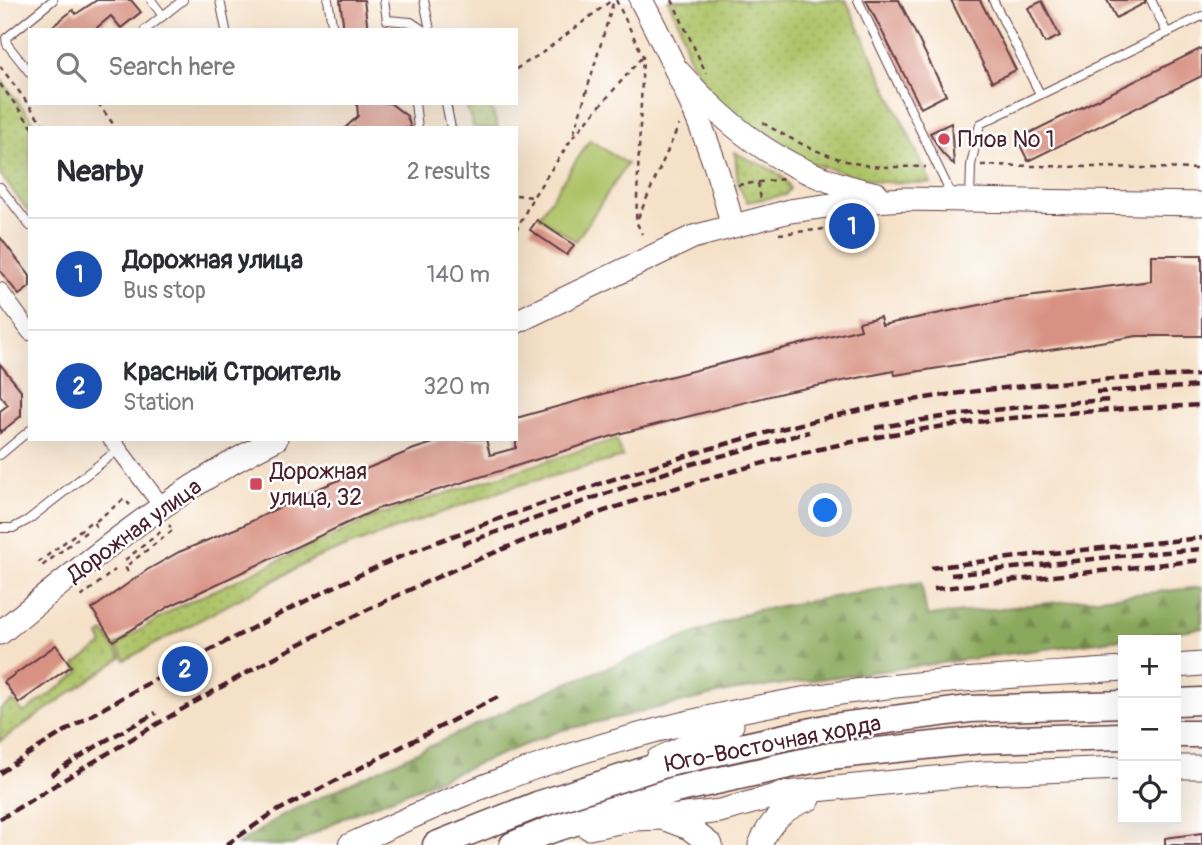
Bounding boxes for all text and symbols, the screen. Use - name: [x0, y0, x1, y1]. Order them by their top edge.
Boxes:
- search box: [28, 28, 518, 105]
- icon: search: [52, 48, 90, 86]
- text: Search here: [108, 51, 235, 83]
- place label: Плов № 1: [958, 125, 1054, 154]
- marker: Плов № 1: [936, 131, 952, 147]
- text: Nearby: [56, 153, 143, 190]
- text: 2 results: [407, 157, 490, 186]
- pin: 1: [829, 200, 875, 252]
- text: Дорожная улица: [123, 244, 303, 276]
- text: 1: [75, 260, 84, 289]
- text: 140 m: [427, 260, 490, 289]
- text: Bus stop: [123, 276, 206, 305]
- text: Красный Строитель: [123, 356, 342, 388]
- text: 2: [73, 372, 85, 401]
- text: 320 m: [423, 372, 490, 401]
- text: Station: [123, 388, 194, 417]
- place label: Дорожная улица, 32: [269, 457, 367, 512]
- street label: Дорожная улица: [61, 472, 207, 590]
- marker: Дорожная улица, 32: [248, 476, 264, 492]
- your location: [808, 493, 842, 527]
- map controls: [1118, 635, 1181, 824]
- button: +: [1118, 635, 1181, 698]
- pin: 2: [162, 643, 208, 695]
- button: −: [1118, 698, 1181, 761]
- street label: Юго-Восточная хорда: [663, 708, 883, 779]
- button: locate: [1118, 761, 1181, 824]

